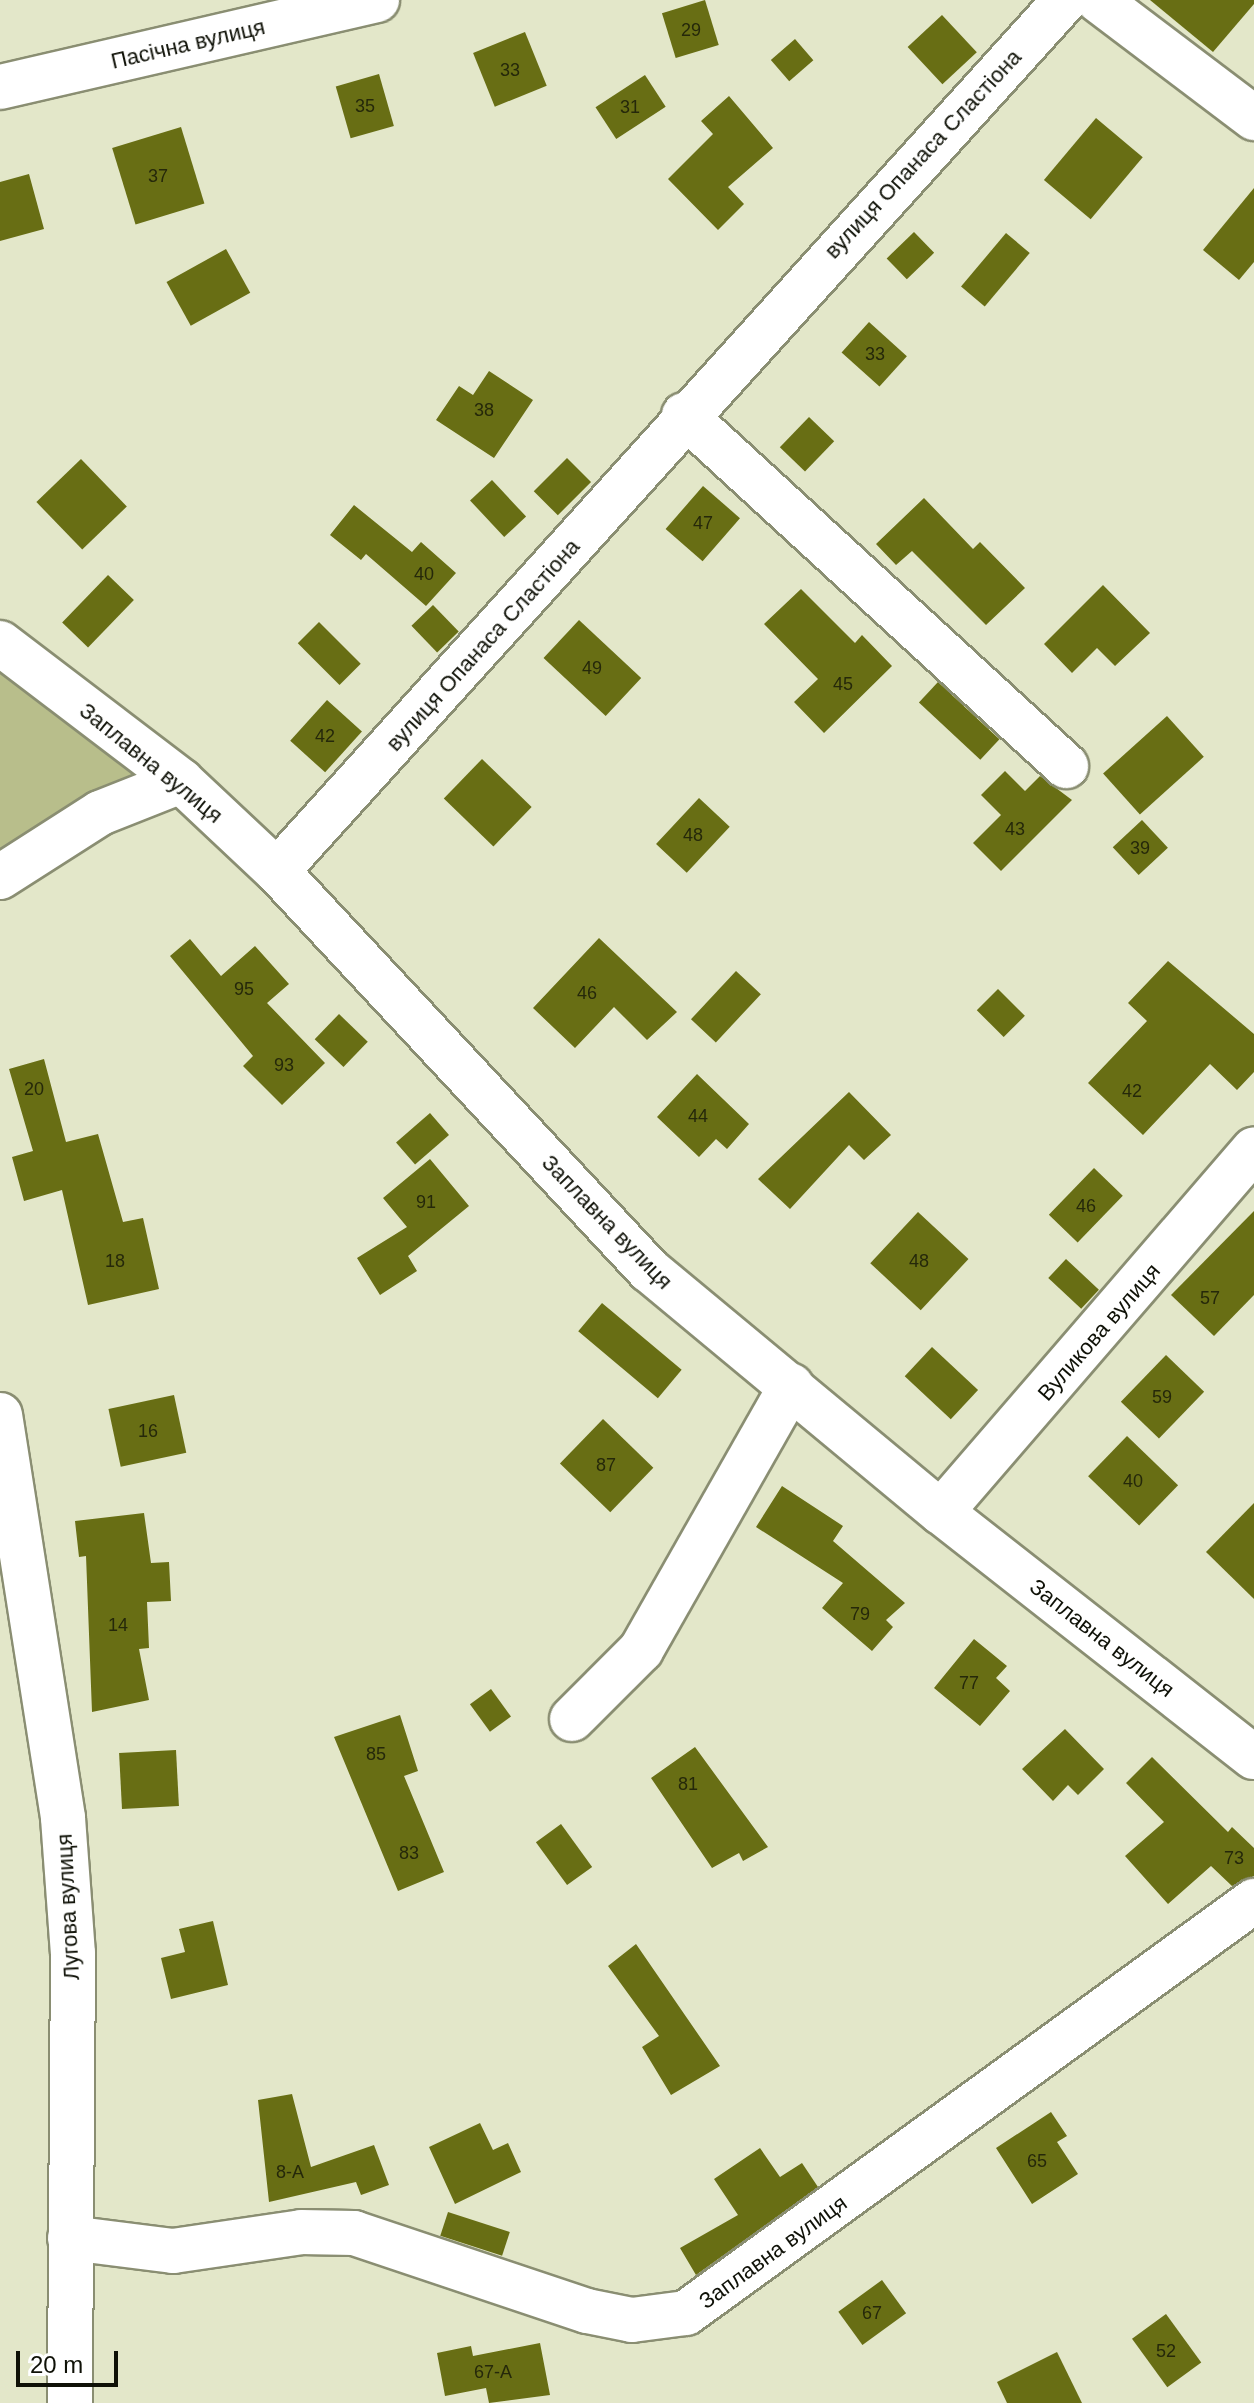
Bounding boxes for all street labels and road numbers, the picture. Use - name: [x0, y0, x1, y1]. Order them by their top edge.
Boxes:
- street label: Пасічна вулиця: [108, 13, 268, 75]
- street label: вулиця Опанаса Сластіона: [819, 44, 1027, 264]
- street label: вулиця Опанаса Сластіона: [381, 534, 585, 756]
- street label: Заплавна вулиця: [74, 697, 228, 829]
- street label: Заплавна вулиця: [536, 1150, 678, 1294]
- street label: Вуликова вулиця: [1032, 1258, 1166, 1406]
- street label: Заплавна вулиця: [1025, 1573, 1179, 1703]
- street label: Лугова вулиця: [51, 1833, 85, 1981]
- street label: Заплавна вулиця: [694, 2190, 852, 2314]

